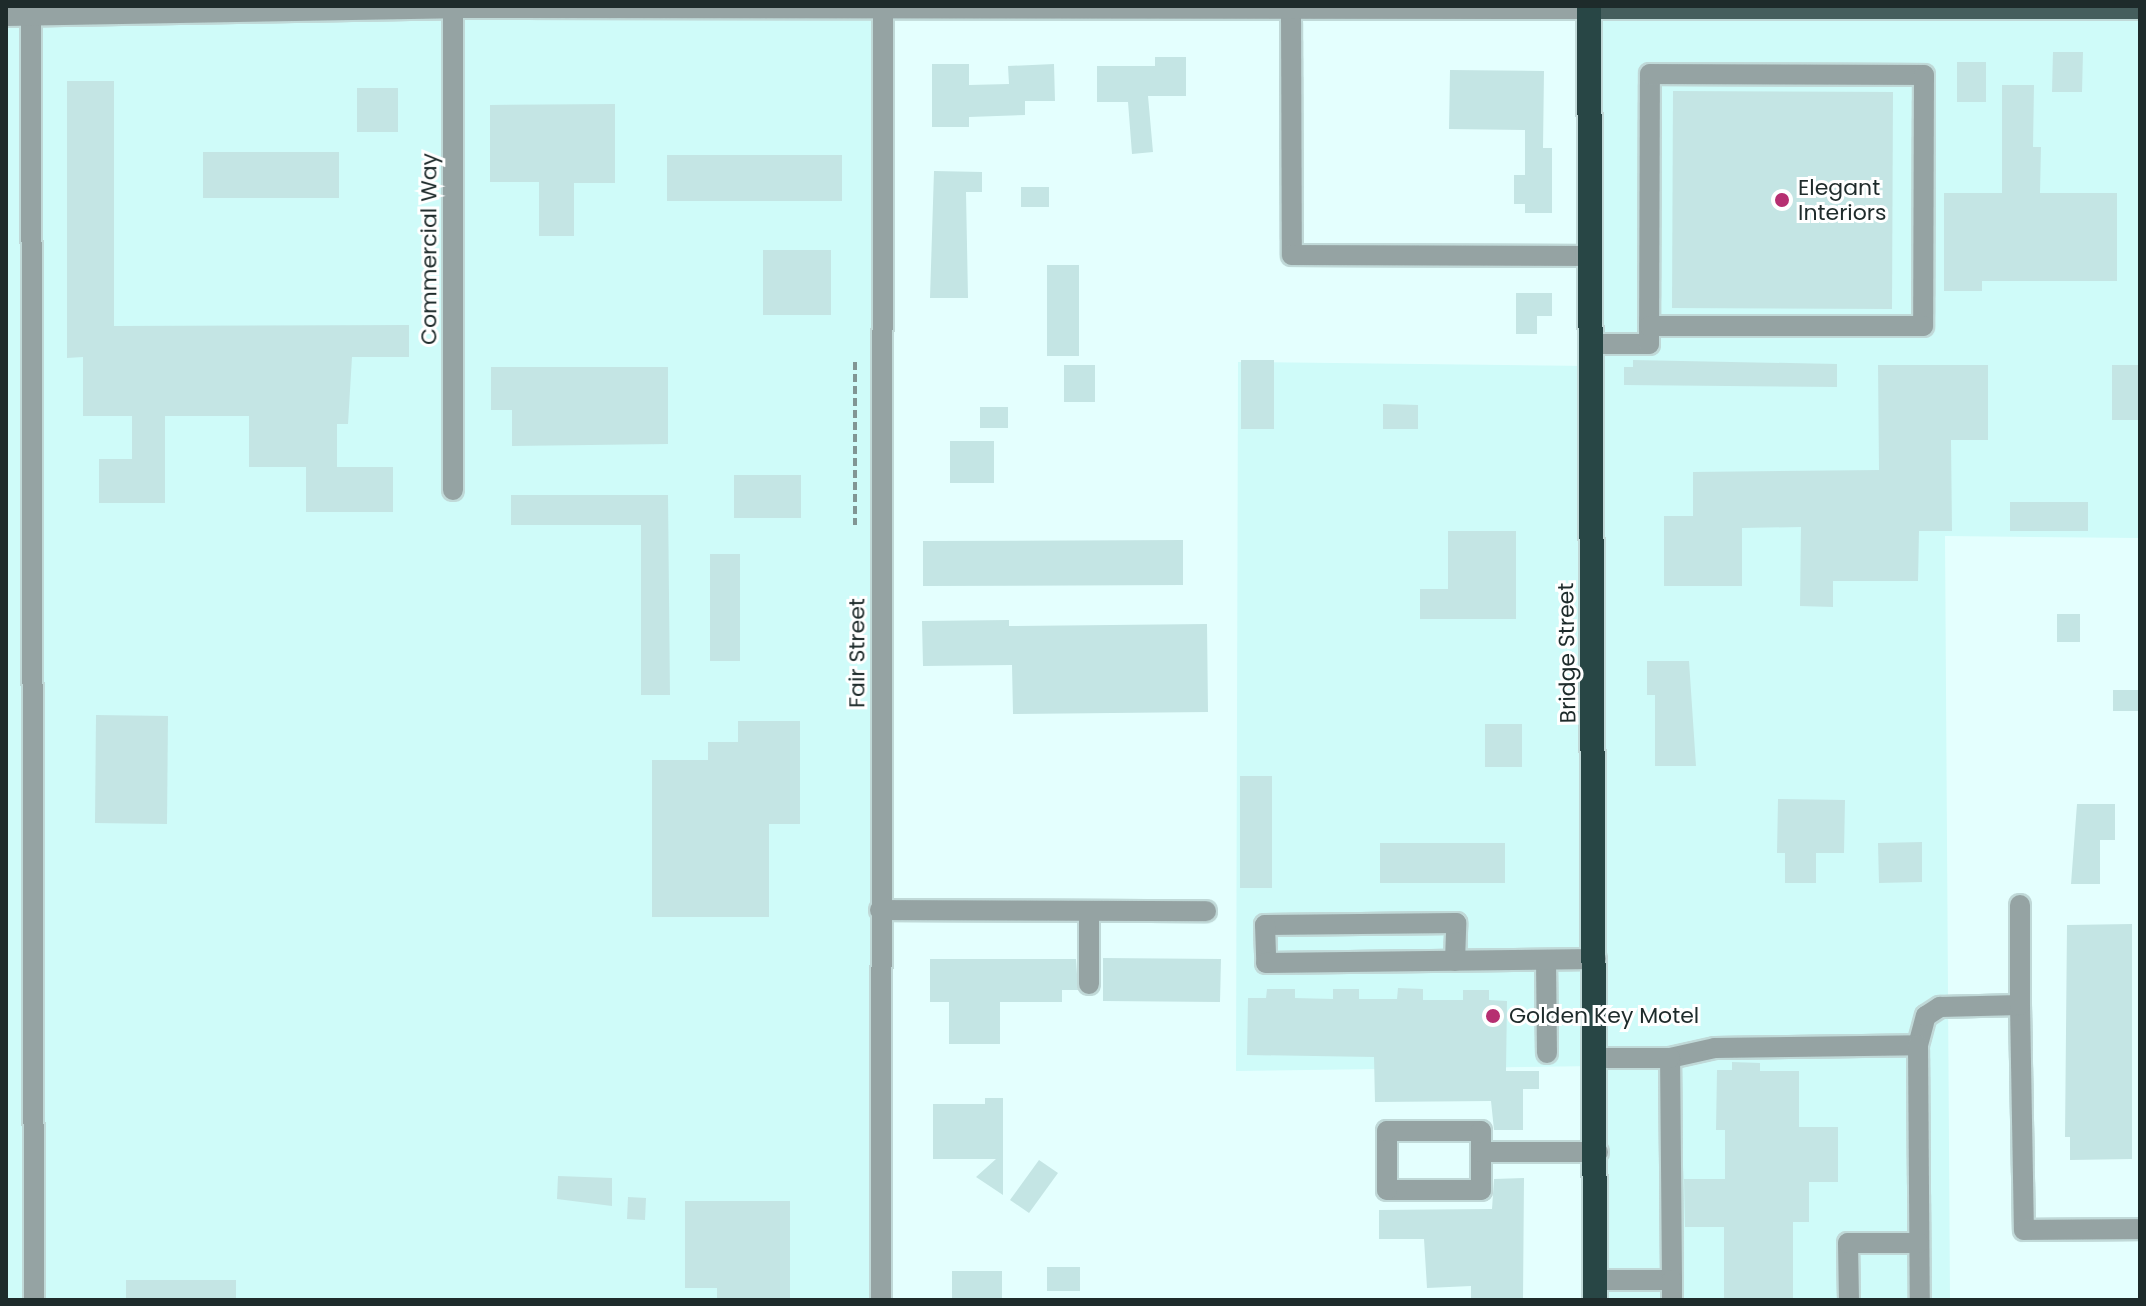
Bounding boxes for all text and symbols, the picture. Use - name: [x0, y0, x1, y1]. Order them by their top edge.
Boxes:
- street label: Commercial Way: [416, 153, 442, 345]
- place label: Elegant Interiors: [1798, 174, 1887, 226]
- marker: Elegant Interiors: [1773, 191, 1791, 209]
- street label: Bridge Street: [1553, 582, 1581, 724]
- street label: Fair Street: [844, 598, 870, 708]
- place label: Golden Key Motel: [1509, 1003, 1699, 1029]
- marker: Golden Key Motel: [1484, 1007, 1502, 1025]

